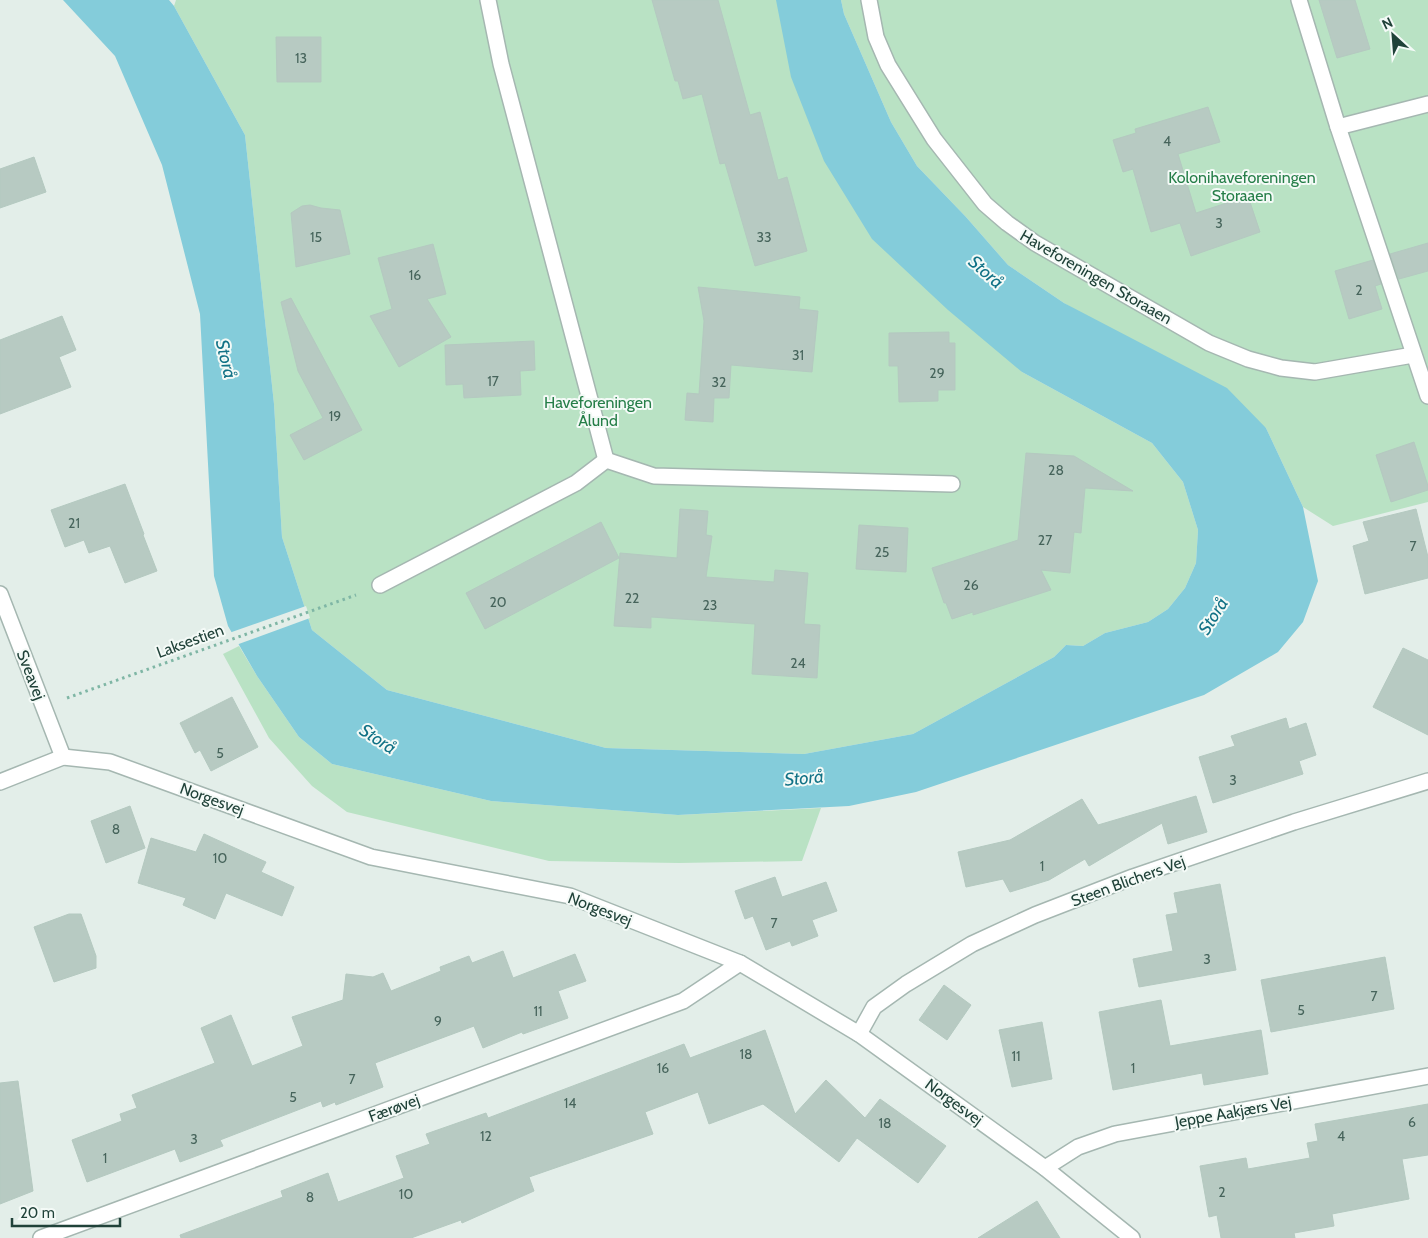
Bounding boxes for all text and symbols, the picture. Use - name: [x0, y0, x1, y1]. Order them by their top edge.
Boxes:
- north arrow: [1368, 10, 1418, 60]
- text: N: [1379, 13, 1396, 34]
- house number: 13: [295, 49, 307, 67]
- house number: 4: [1163, 132, 1171, 150]
- park label: Kolonihaveforeningen Storaaen: [1168, 168, 1316, 205]
- house number: 3: [1215, 214, 1223, 232]
- street label: Haveforeningen Storaaen: [1017, 226, 1175, 328]
- house number: 15: [310, 228, 322, 246]
- house number: 33: [756, 228, 772, 246]
- water label: Storå: [964, 251, 1008, 293]
- house number: 16: [409, 266, 421, 284]
- house number: 2: [1355, 281, 1363, 299]
- water label: Storå: [211, 337, 241, 381]
- house number: 31: [792, 346, 804, 364]
- house number: 29: [929, 364, 945, 382]
- house number: 17: [487, 372, 499, 390]
- house number: 32: [712, 373, 726, 391]
- park label: Haveforeningen Ålund: [544, 393, 652, 430]
- house number: 19: [329, 407, 341, 425]
- house number: 28: [1048, 461, 1064, 479]
- house number: 21: [68, 514, 80, 532]
- house number: 27: [1038, 531, 1052, 549]
- house number: 7: [1409, 537, 1417, 555]
- house number: 25: [875, 543, 889, 561]
- house number: 26: [963, 576, 979, 594]
- house number: 22: [625, 589, 639, 607]
- house number: 20: [489, 593, 507, 611]
- water label: Storå: [1193, 593, 1233, 639]
- house number: 23: [703, 596, 717, 614]
- street label: Laksestien: [154, 620, 226, 662]
- street label: Sveavej: [13, 647, 49, 703]
- house number: 24: [790, 654, 806, 672]
- water label: Storå: [355, 719, 401, 759]
- house number: 5: [216, 744, 224, 762]
- water label: Storå: [783, 765, 825, 791]
- house number: 3: [1229, 771, 1237, 789]
- street label: Norgesvej: [177, 779, 247, 819]
- house number: 8: [112, 820, 120, 838]
- house number: 10: [213, 849, 227, 867]
- street label: Steen Blichers Vej: [1068, 852, 1188, 910]
- house number: 1: [1040, 857, 1044, 875]
- street label: Norgesvej: [565, 888, 635, 930]
- house number: 7: [770, 914, 778, 932]
- house number: 3: [1203, 950, 1211, 968]
- house number: 7: [1370, 987, 1378, 1005]
- house number: 5: [1297, 1001, 1305, 1019]
- house number: 11: [533, 1002, 543, 1020]
- house number: 9: [434, 1012, 442, 1030]
- house number: 18: [739, 1045, 753, 1063]
- house number: 11: [1011, 1047, 1021, 1065]
- house number: 16: [657, 1059, 669, 1077]
- house number: 1: [1131, 1059, 1135, 1077]
- house number: 7: [348, 1070, 356, 1088]
- street label: Norgesvej: [921, 1075, 987, 1129]
- house number: 5: [289, 1088, 297, 1106]
- street label: Færøvej: [366, 1090, 422, 1126]
- street label: Jeppe Aakjærs Vej: [1172, 1092, 1293, 1132]
- house number: 14: [564, 1094, 576, 1112]
- house number: 6: [1408, 1113, 1416, 1131]
- house number: 18: [878, 1114, 892, 1132]
- house number: 12: [480, 1127, 492, 1145]
- house number: 4: [1337, 1127, 1345, 1145]
- house number: 3: [190, 1130, 198, 1148]
- house number: 1: [103, 1149, 107, 1167]
- house number: 2: [1218, 1183, 1226, 1201]
- house number: 10: [399, 1185, 413, 1203]
- house number: 8: [306, 1188, 314, 1206]
- scale bar: [12, 1196, 120, 1228]
- text: 20 m: [20, 1204, 55, 1222]

